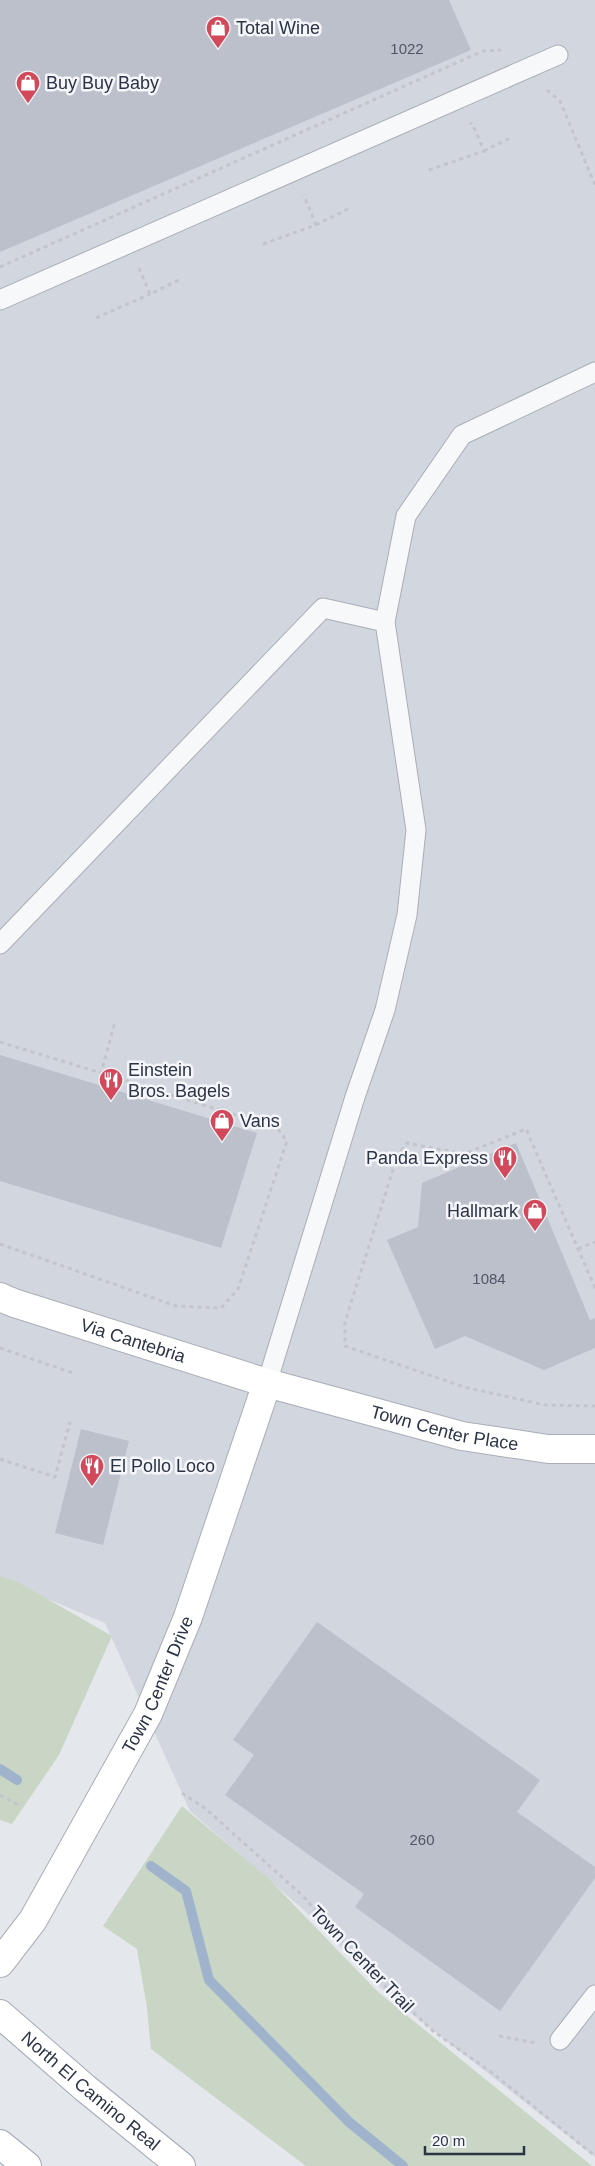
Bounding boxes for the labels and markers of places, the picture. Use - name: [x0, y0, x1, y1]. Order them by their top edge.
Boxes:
- shop icon: Total Wine: [205, 15, 231, 49]
- place label: Total Wine: [236, 18, 320, 38]
- shop icon: Buy Buy Baby: [15, 70, 41, 104]
- place label: Buy Buy Baby: [46, 73, 159, 93]
- place label: Einstein Bros. Bagels: [128, 1060, 230, 1101]
- restaurant icon: Einstein Bros. Bagels: [98, 1067, 124, 1101]
- shop icon: Vans: [209, 1108, 235, 1142]
- place label: Vans: [240, 1111, 280, 1131]
- restaurant icon: Panda Express: [492, 1145, 518, 1179]
- place label: Panda Express: [366, 1148, 488, 1168]
- shop icon: Hallmark: [522, 1198, 548, 1232]
- place label: Hallmark: [447, 1201, 519, 1221]
- restaurant icon: El Pollo Loco: [79, 1453, 105, 1487]
- place label: El Pollo Loco: [110, 1456, 215, 1476]

